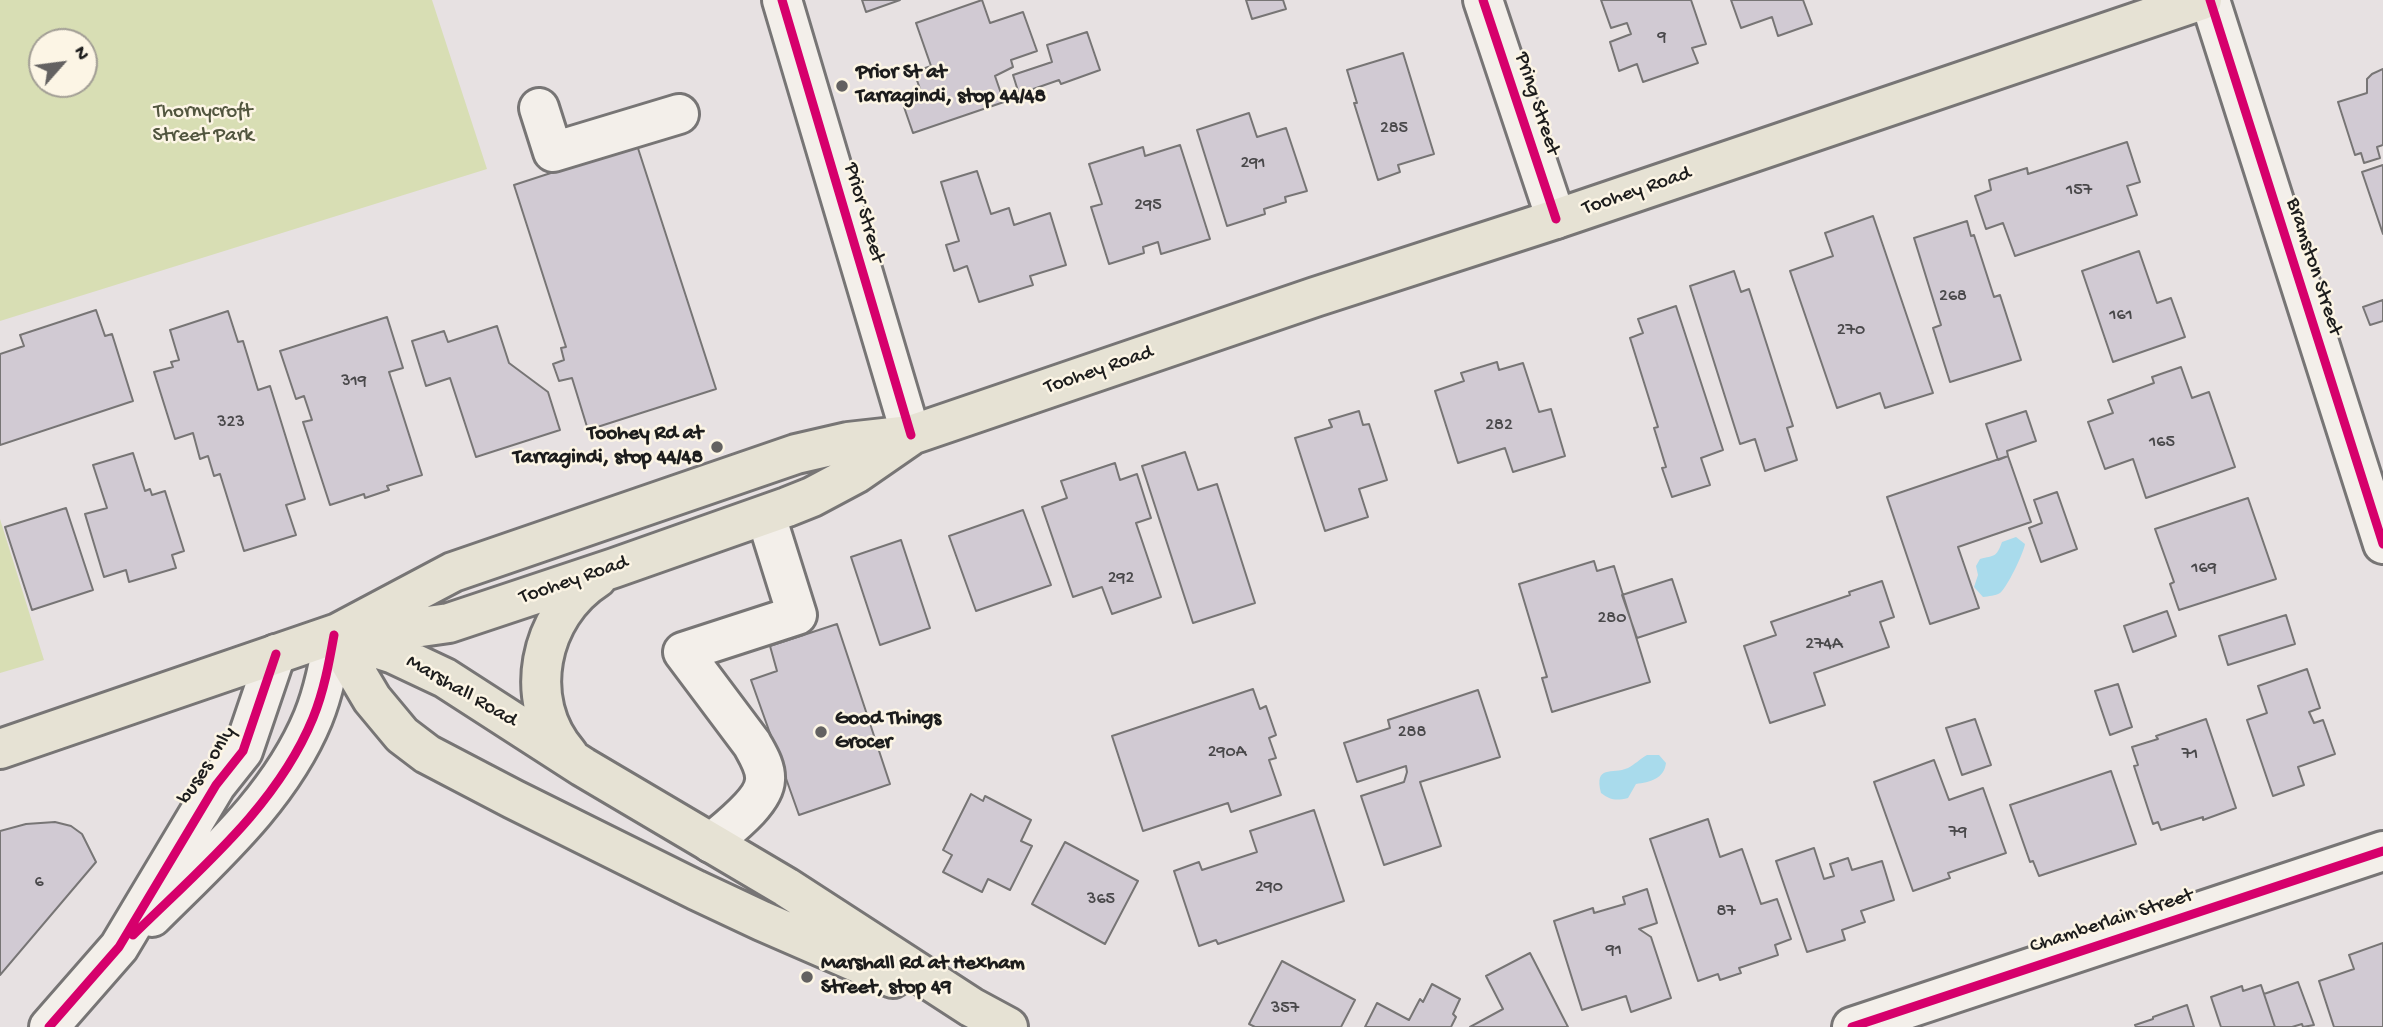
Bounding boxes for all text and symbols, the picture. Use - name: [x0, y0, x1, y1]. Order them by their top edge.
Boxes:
- house number: 9: [1657, 27, 1667, 49]
- north arrow: [28, 28, 98, 98]
- text: N: [67, 43, 93, 65]
- street label: Pring Street: [1508, 49, 1564, 159]
- place label: Prior St at Tarragindi, stop 44/48: [856, 61, 1046, 111]
- marker: Prior St at Tarragindi, stop 44/48: [834, 78, 850, 94]
- park label: Thornycroft Street Park: [152, 100, 254, 150]
- house number: 285: [1380, 118, 1408, 140]
- house number: 291: [1240, 153, 1266, 175]
- street label: Prior Street: [837, 160, 889, 266]
- street label: Toohey Road: [1579, 162, 1695, 222]
- house number: 157: [2066, 180, 2092, 202]
- house number: 295: [1134, 195, 1162, 217]
- street label: Bramston Street: [2279, 195, 2347, 339]
- house number: 268: [1939, 286, 1967, 308]
- house number: 161: [2109, 305, 2133, 327]
- house number: 270: [1837, 320, 1865, 342]
- street label: Toohey Road: [1041, 341, 1157, 401]
- house number: 319: [341, 371, 367, 393]
- house number: 323: [217, 412, 245, 434]
- house number: 282: [1485, 415, 1513, 437]
- place label: Toohey Rd at Tarragindi, stop 44/48: [513, 422, 703, 472]
- house number: 165: [2149, 432, 2175, 454]
- marker: Toohey Rd at Tarragindi, stop 44/48: [709, 439, 725, 455]
- street label: Toohey Road: [516, 551, 632, 611]
- house number: 169: [2191, 558, 2217, 580]
- house number: 292: [1108, 568, 1134, 590]
- house number: 280: [1598, 608, 1626, 630]
- house number: 274A: [1805, 634, 1843, 656]
- street label: Marshall Road: [401, 650, 521, 734]
- place label: Good Things Grocer: [835, 707, 941, 757]
- street label: buses only: [173, 722, 243, 810]
- house number: 288: [1398, 722, 1426, 744]
- marker: Good Things Grocer: [813, 724, 829, 740]
- house number: 290A: [1208, 742, 1246, 764]
- house number: 71: [2182, 744, 2198, 766]
- house number: 79: [1949, 822, 1967, 844]
- house number: 6: [34, 872, 44, 894]
- house number: 290: [1255, 877, 1283, 899]
- street label: Chamberlain Street: [2027, 884, 2197, 960]
- house number: 365: [1087, 889, 1115, 911]
- house number: 87: [1716, 901, 1736, 923]
- house number: 91: [1606, 940, 1622, 962]
- place label: Marshall Rd at Hexham Street, stop 49: [821, 952, 1025, 1002]
- marker: Marshall Rd at Hexham Street, stop 49: [799, 969, 815, 985]
- house number: 357: [1271, 998, 1299, 1020]

